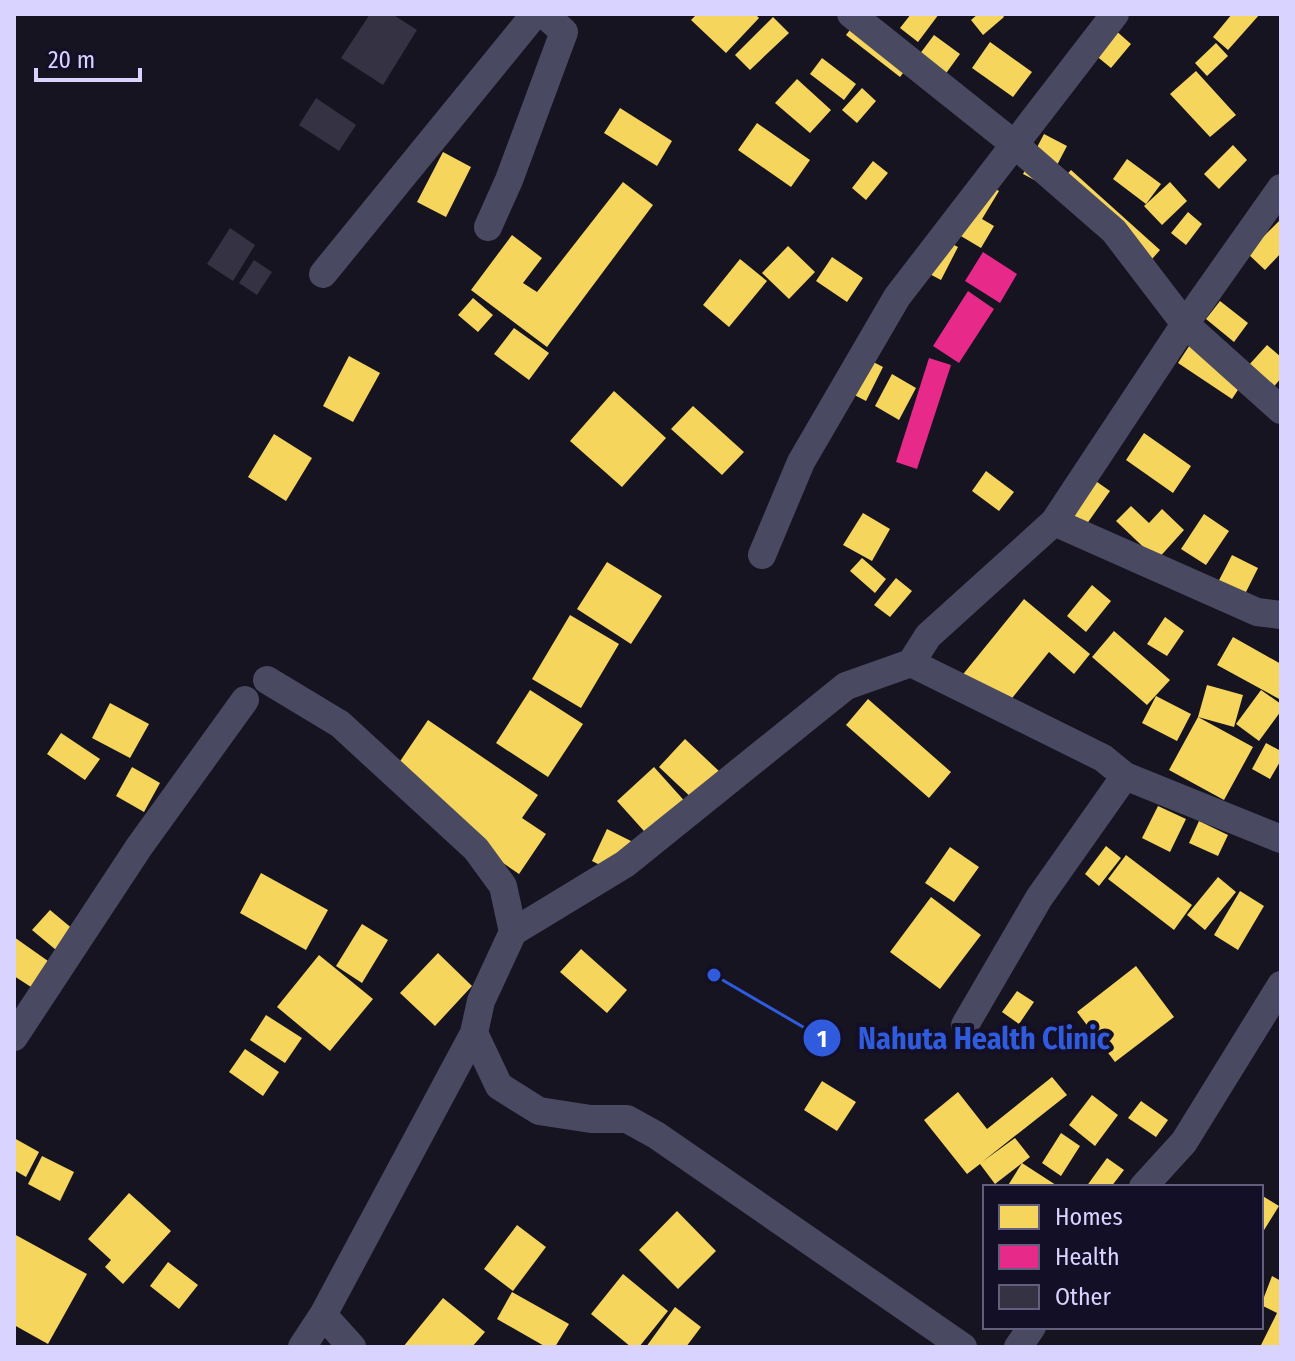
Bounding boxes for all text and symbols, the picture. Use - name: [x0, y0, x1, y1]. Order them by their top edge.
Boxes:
- scale bar: [36, 32, 140, 82]
- text: 20 m: [48, 46, 95, 74]
- callout: Nahuta Health Clinic: [802, 1011, 1126, 1065]
- text: Nahuta Health Clinic: [858, 1021, 1111, 1057]
- text: 1: [817, 1025, 827, 1053]
- legend: [983, 1185, 1263, 1329]
- text: Homes: [1055, 1203, 1123, 1231]
- text: Health: [1055, 1243, 1120, 1271]
- text: Other: [1055, 1283, 1111, 1311]

